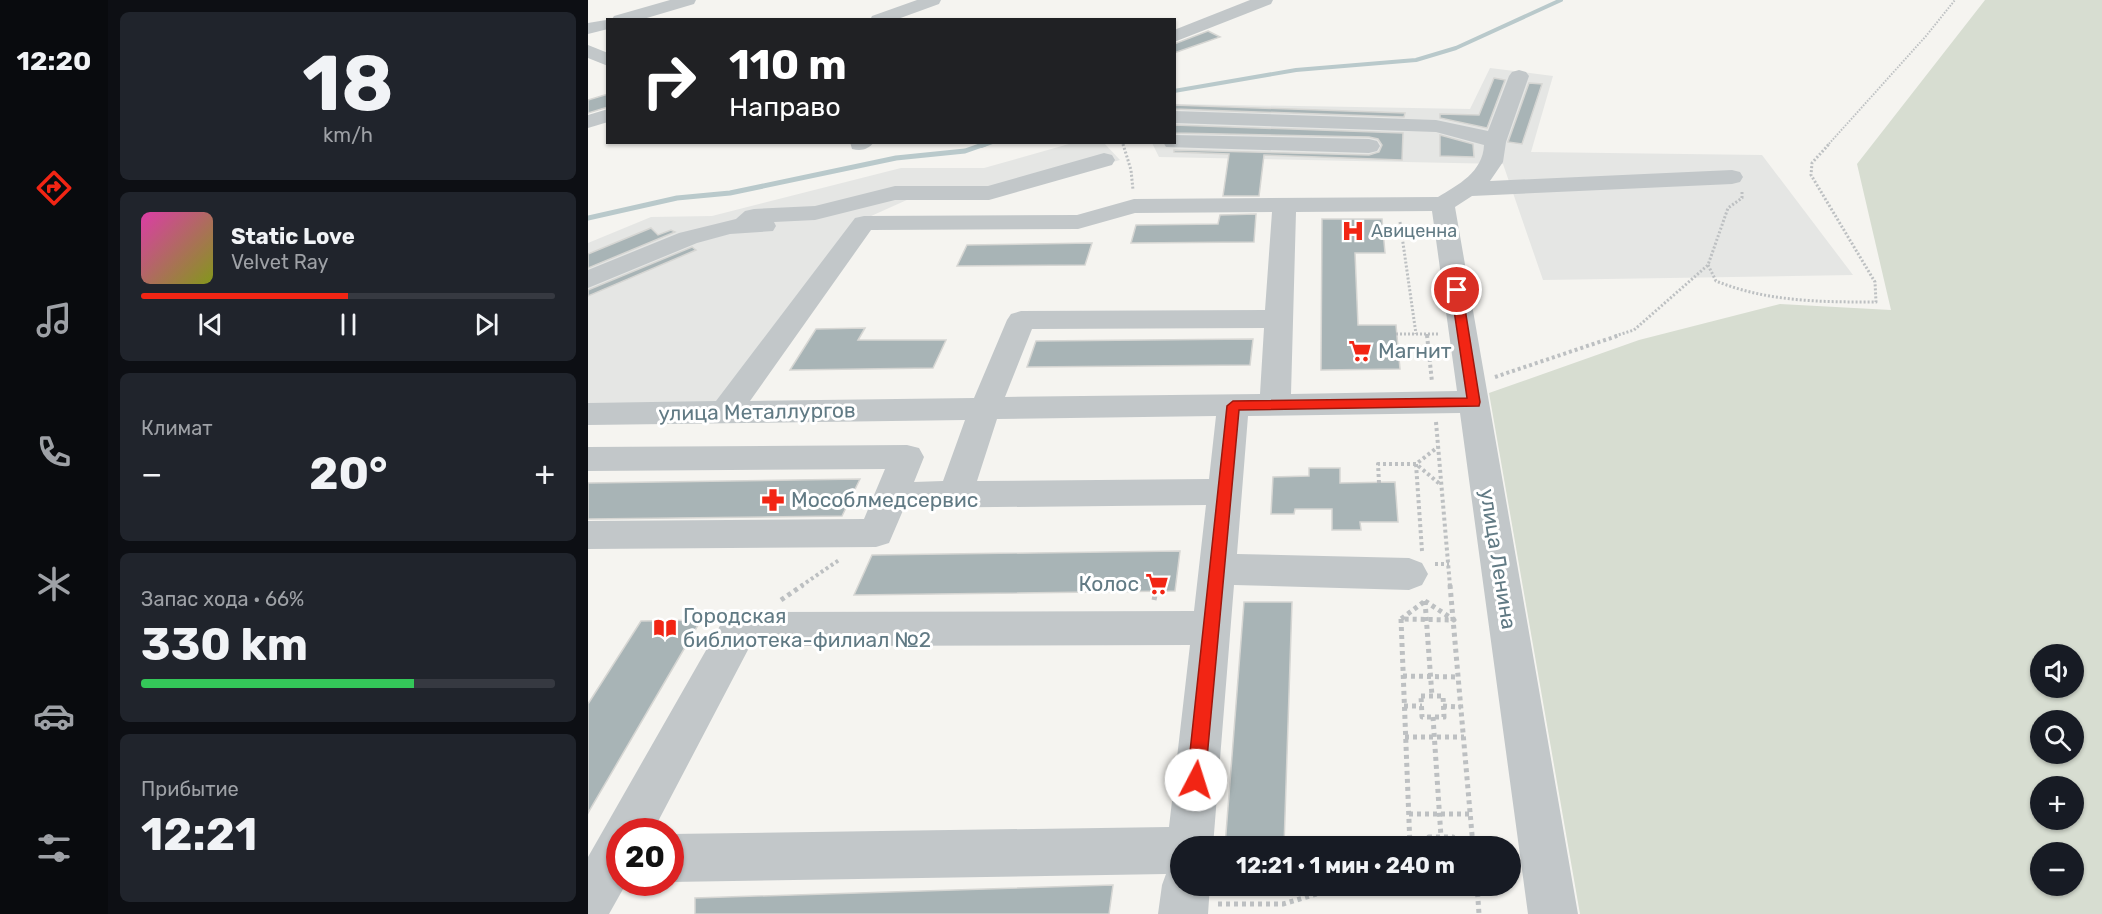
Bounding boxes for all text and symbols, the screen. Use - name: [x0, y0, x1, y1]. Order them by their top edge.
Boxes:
- text: 18: [302, 37, 394, 130]
- text: 110 m: [729, 40, 847, 90]
- icon: right: [630, 42, 708, 120]
- text: 12:20: [17, 45, 91, 77]
- text: Направо: [729, 91, 841, 123]
- text: km/h: [323, 123, 373, 147]
- icon: directions: [33, 167, 75, 209]
- hospital icon: Авиценна: [1340, 218, 1366, 244]
- place label: Авиценна: [1371, 220, 1457, 242]
- text: Static Love: [231, 223, 355, 250]
- text: Velvet Ray: [231, 250, 329, 274]
- pin: [1431, 264, 1482, 315]
- icon: arrive: [1440, 273, 1473, 306]
- icon: music: [33, 299, 75, 341]
- icon: previous: [194, 308, 227, 341]
- icon: pause: [332, 308, 365, 341]
- icon: next: [470, 308, 503, 341]
- supermarket icon: Магнит: [1347, 338, 1373, 364]
- place label: Магнит: [1378, 338, 1452, 363]
- street label: улица Металлургов: [658, 397, 856, 426]
- text: Климат: [141, 416, 213, 440]
- icon: phone: [33, 431, 75, 473]
- text: 20°: [309, 447, 388, 500]
- text: −: [141, 454, 162, 493]
- text: +: [534, 454, 555, 493]
- pharmacy icon: Мособлмедсервис: [760, 487, 786, 513]
- place label: Мособлмедсервис: [791, 487, 978, 512]
- street label: улица Ленина: [1475, 487, 1522, 631]
- icon: climate: [33, 563, 75, 605]
- place label: Колос: [1079, 571, 1139, 596]
- supermarket icon: Колос: [1144, 571, 1170, 597]
- text: Запас хода · 66%: [141, 587, 304, 611]
- place label: Городская библиотека-филиал №2: [683, 603, 931, 652]
- library icon: Городская библиотека-филиал №2: [652, 615, 678, 641]
- text: 330 km: [141, 618, 308, 671]
- map controls: [2030, 644, 2084, 896]
- button: sound: [2030, 644, 2084, 698]
- icon: car: [33, 695, 75, 737]
- button: search: [2030, 710, 2084, 764]
- position arrow: [1164, 748, 1228, 812]
- button: +: [2030, 776, 2084, 830]
- text: Прибытие: [141, 777, 239, 801]
- text: 12:21: [141, 808, 257, 861]
- speed limit sign: 20: [606, 818, 684, 896]
- icon: filters: [33, 827, 75, 869]
- button: −: [2030, 842, 2084, 896]
- text: 12:21 · 1 мин · 240 m: [1236, 852, 1455, 879]

